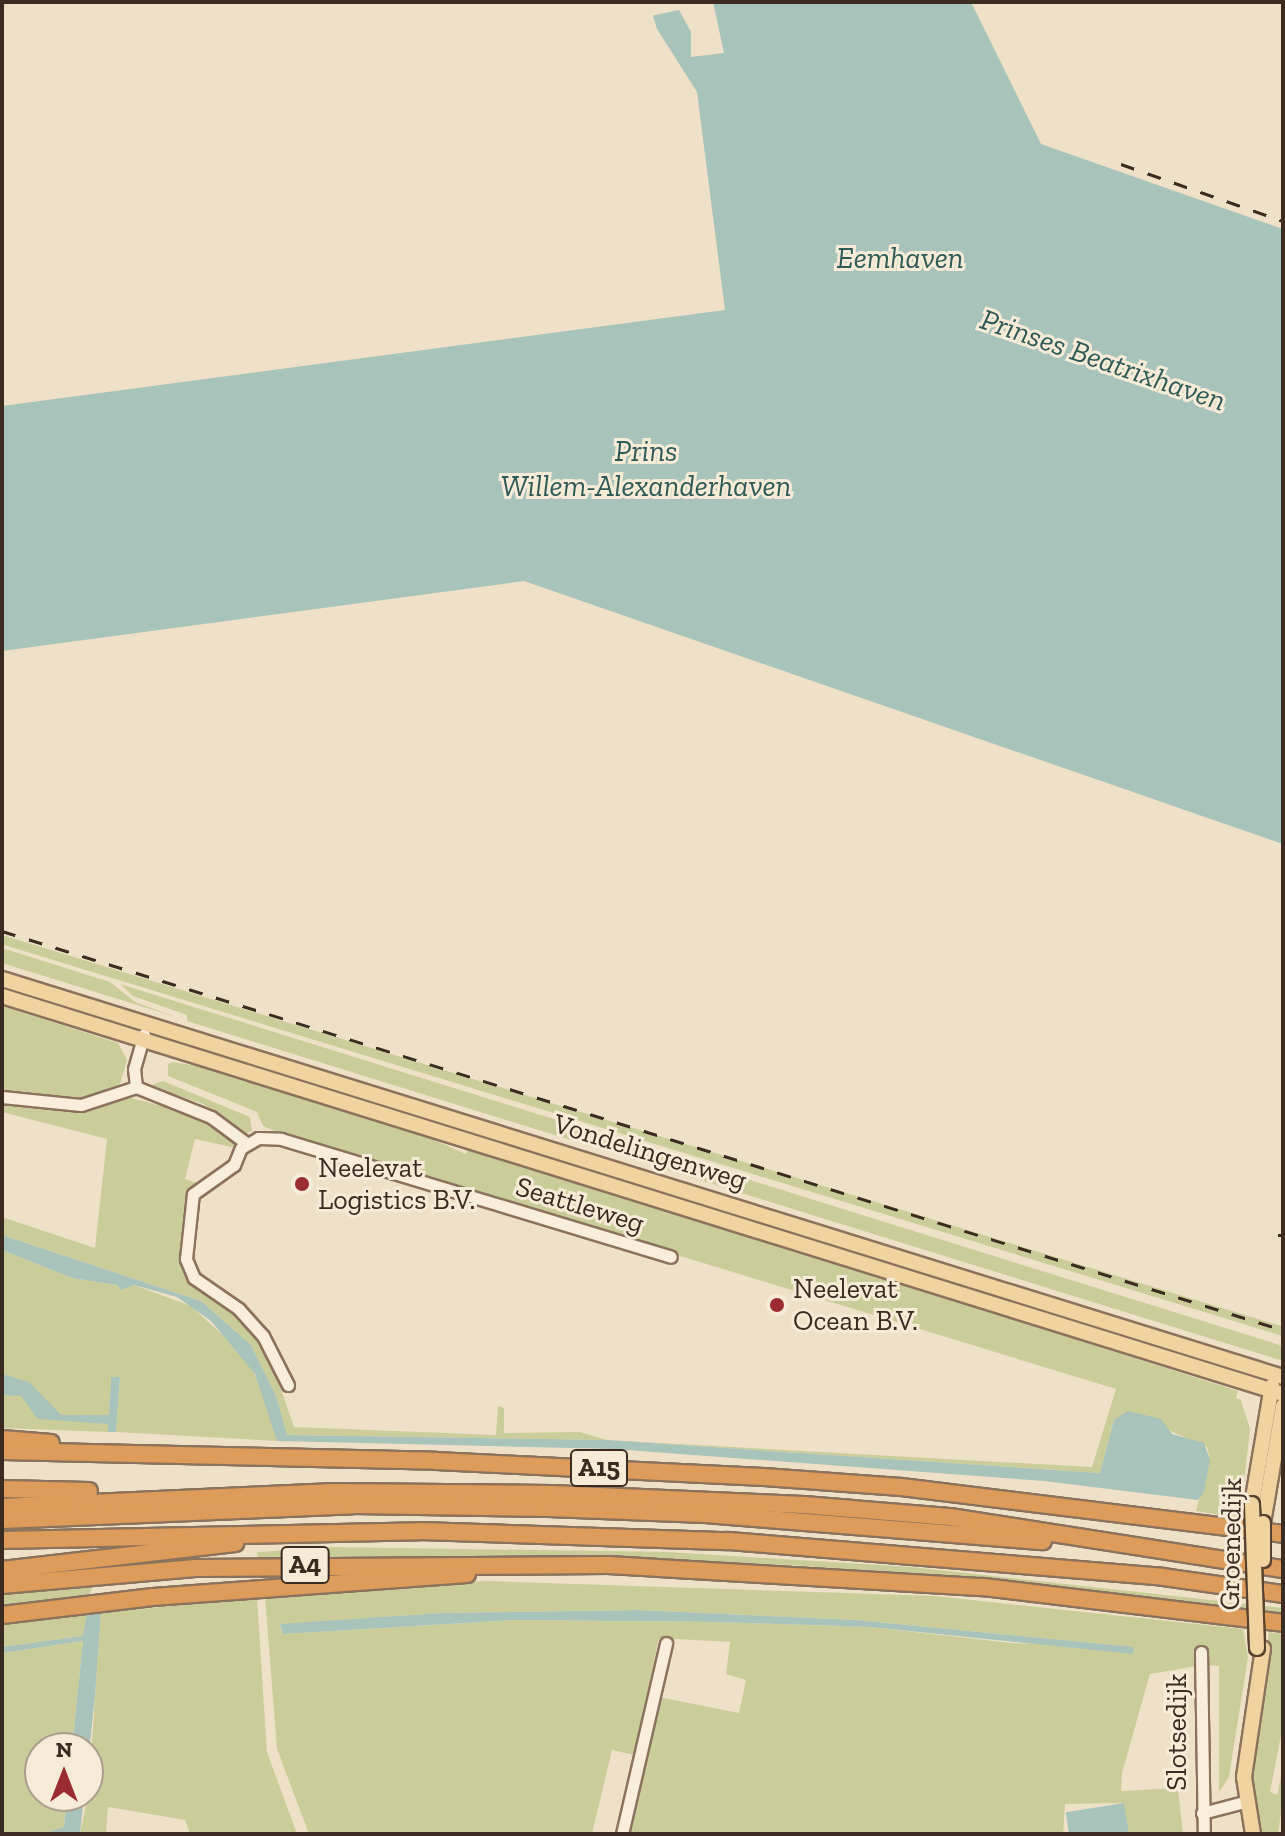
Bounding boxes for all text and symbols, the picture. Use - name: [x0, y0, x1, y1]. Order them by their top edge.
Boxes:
- water label: Eemhaven: [836, 240, 964, 276]
- water label: Prinses Beatrixhaven: [976, 301, 1230, 419]
- water label: Prins Willem-Alexanderhaven: [501, 433, 791, 504]
- street label: Vondelingenweg: [549, 1107, 751, 1197]
- place label: Neelevat Logistics B.V.: [318, 1151, 475, 1217]
- street label: Seattleweg: [512, 1170, 648, 1240]
- marker: Neelevat Logistics B.V.: [293, 1175, 311, 1193]
- place label: Neelevat Ocean B.V.: [793, 1272, 918, 1338]
- marker: Neelevat Ocean B.V.: [768, 1296, 786, 1314]
- road number: A15: [569, 1446, 629, 1490]
- street label: Groenedijk: [1213, 1477, 1249, 1611]
- road number: A4: [279, 1543, 331, 1587]
- street label: Slotsedijk: [1160, 1673, 1194, 1791]
- north arrow: [24, 1732, 104, 1812]
- text: N: [56, 1736, 72, 1763]

